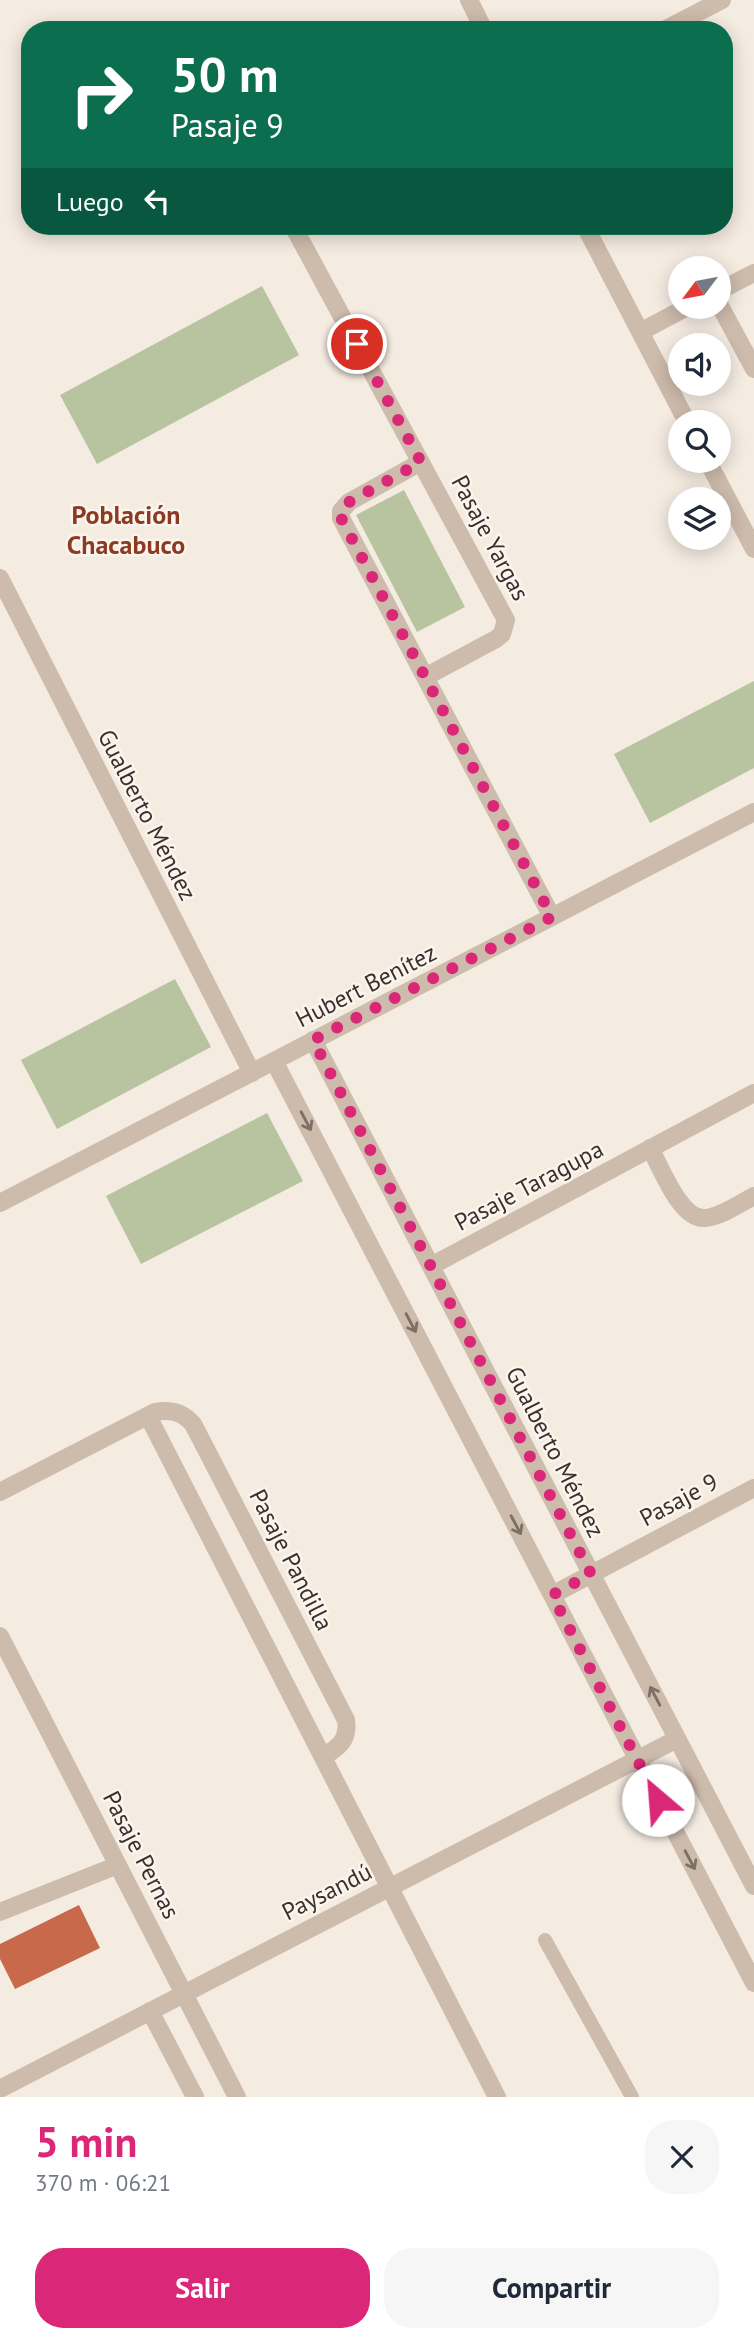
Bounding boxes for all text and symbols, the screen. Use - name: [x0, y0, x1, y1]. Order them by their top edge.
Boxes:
- text: 50 m: [171, 42, 278, 106]
- icon: right: [56, 49, 147, 140]
- text: Pasaje 9: [171, 104, 284, 146]
- icon: left: [138, 182, 176, 220]
- text: Luego: [56, 185, 124, 218]
- north arrow: [668, 256, 732, 318]
- map controls: [668, 256, 731, 550]
- pin: [327, 314, 387, 374]
- icon: arrive: [338, 325, 376, 363]
- button: sound: [668, 333, 731, 396]
- button: search: [668, 410, 731, 473]
- street label: Pasaje Yargas: [445, 470, 536, 606]
- button: layers: [668, 487, 731, 550]
- district label: Población Chacabuco: [67, 498, 185, 561]
- street label: Gualberto Méndez: [91, 724, 204, 905]
- street label: Hubert Benítez: [290, 937, 441, 1034]
- one-way arrow: [299, 1111, 313, 1131]
- street label: Pasaje Taragupa: [449, 1133, 609, 1238]
- one-way arrow: [404, 1312, 418, 1333]
- street label: Gualberto Méndez: [499, 1361, 612, 1542]
- street label: Pasaje 9: [634, 1466, 723, 1533]
- street label: Pasaje Pandilla: [243, 1484, 340, 1636]
- one-way arrow: [509, 1514, 523, 1535]
- one-way arrow: [648, 1686, 661, 1707]
- position arrow: [621, 1763, 695, 1837]
- street label: Pasaje Pernas: [96, 1786, 187, 1924]
- one-way arrow: [684, 1849, 697, 1870]
- street label: Paysandú: [277, 1856, 377, 1927]
- text: 5 min: [35, 2114, 137, 2169]
- button: close: [645, 2120, 719, 2194]
- text: 370 m · 06:21: [35, 2168, 171, 2197]
- button: Salir: [35, 2248, 370, 2328]
- button: Compartir: [384, 2248, 719, 2328]

